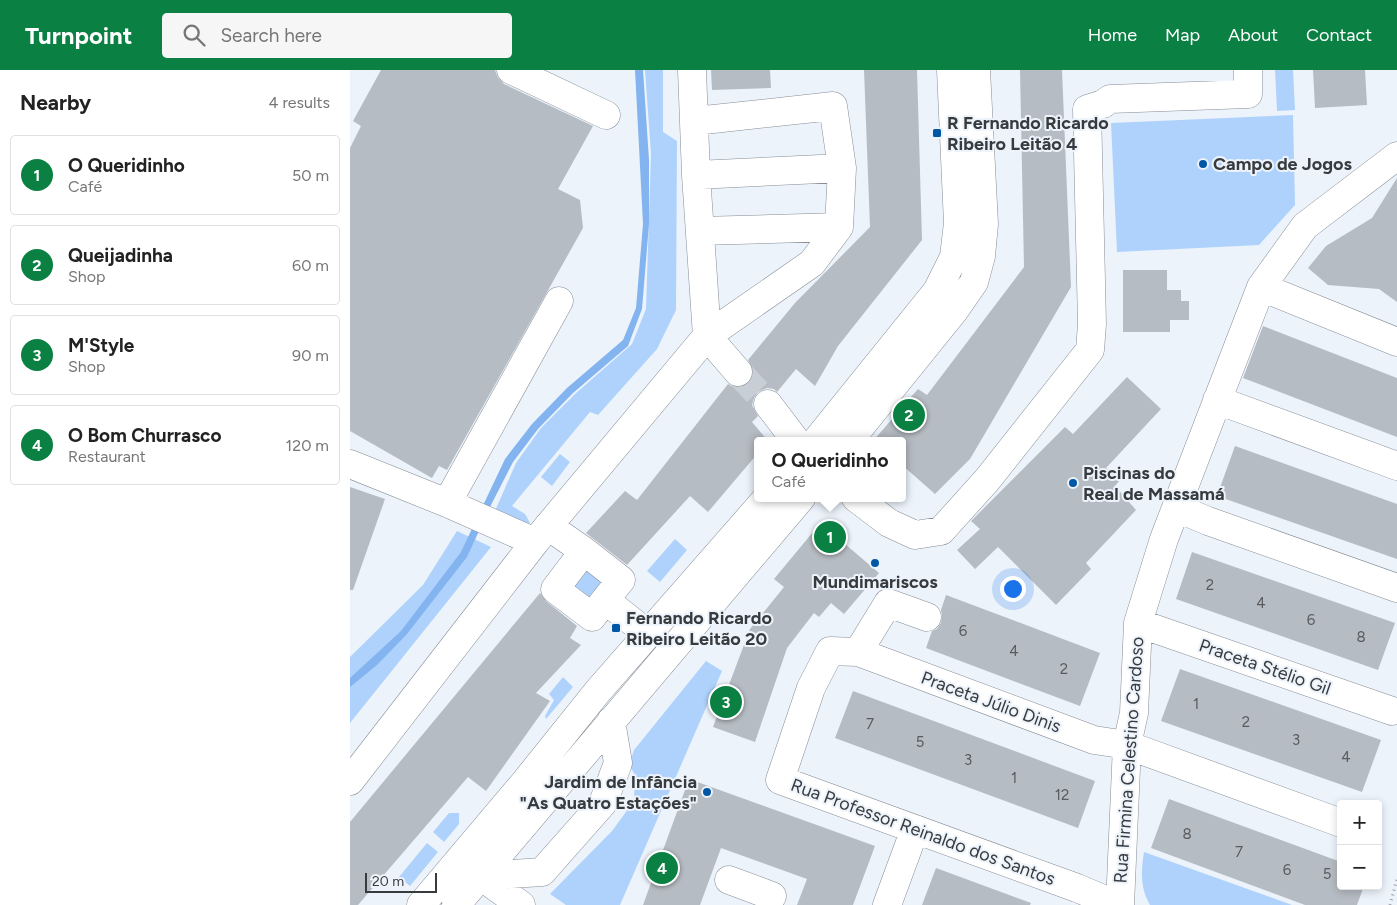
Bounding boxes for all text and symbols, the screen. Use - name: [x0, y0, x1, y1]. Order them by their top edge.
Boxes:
- search box: [162, 13, 512, 58]
- text: Turnpoint: [25, 21, 132, 50]
- icon: search: [180, 21, 208, 49]
- text: Search here: [220, 24, 322, 47]
- text: Home: [1088, 24, 1137, 46]
- text: Map: [1165, 24, 1200, 46]
- text: About: [1228, 24, 1278, 46]
- text: Contact: [1306, 24, 1372, 46]
- text: Nearby: [20, 90, 91, 115]
- text: 4 results: [269, 93, 330, 112]
- place label: R Fernando Ricardo Ribeiro Leitão 4: [947, 112, 1109, 155]
- marker: R Fernando Ricardo Ribeiro Leitão 4: [931, 127, 943, 139]
- place label: Campo de Jogos: [1213, 153, 1353, 175]
- text: O Queridinho: [68, 154, 185, 177]
- marker: Campo de Jogos: [1197, 158, 1209, 170]
- text: 1: [34, 166, 40, 185]
- text: 50 m: [292, 166, 329, 185]
- text: Café: [68, 177, 102, 196]
- text: Queijadinha: [68, 244, 173, 267]
- text: 2: [32, 256, 42, 275]
- text: 60 m: [292, 256, 329, 275]
- text: Shop: [68, 267, 106, 286]
- text: M'Style: [68, 334, 134, 357]
- text: 3: [33, 346, 41, 365]
- text: 90 m: [292, 346, 329, 365]
- text: Shop: [68, 357, 106, 376]
- pin: 2: [893, 396, 925, 434]
- text: O Bom Churrasco: [68, 424, 221, 447]
- text: 4: [32, 436, 42, 455]
- text: 120 m: [286, 436, 329, 455]
- popup: [754, 437, 906, 502]
- text: Restaurant: [68, 447, 146, 466]
- text: O Queridinho: [772, 449, 888, 472]
- place label: Piscinas do Real de Massamá: [1083, 462, 1224, 505]
- text: Café: [772, 472, 806, 491]
- marker: Piscinas do Real de Massamá: [1067, 477, 1079, 489]
- pin: 1: [814, 518, 846, 556]
- marker: Mundimariscos: [869, 557, 881, 569]
- place label: Mundimariscos: [812, 571, 938, 593]
- your location: [1000, 576, 1026, 602]
- house number: 2: [1206, 576, 1214, 594]
- house number: 4: [1256, 594, 1266, 612]
- place label: Fernando Ricardo Ribeiro Leitão 20: [626, 607, 772, 650]
- house number: 6: [1307, 611, 1316, 629]
- marker: Fernando Ricardo Ribeiro Leitão 20: [610, 622, 622, 634]
- house number: 6: [959, 622, 968, 640]
- house number: 8: [1356, 628, 1366, 646]
- street label: Praceta Stélio Gil: [1196, 634, 1334, 700]
- street label: Rua Firmina Celestino Cardoso: [1109, 636, 1149, 884]
- house number: 4: [1009, 642, 1019, 660]
- house number: 2: [1060, 660, 1068, 678]
- street label: Praceta Júlio Dinis: [918, 667, 1064, 737]
- pin: 3: [710, 683, 742, 721]
- house number: 1: [1193, 695, 1199, 713]
- house number: 2: [1242, 713, 1250, 731]
- house number: 7: [866, 715, 874, 733]
- house number: 3: [1292, 731, 1300, 749]
- house number: 5: [916, 733, 924, 751]
- house number: 4: [1341, 748, 1351, 766]
- house number: 3: [964, 751, 972, 769]
- house number: 1: [1011, 769, 1017, 787]
- place label: Jardim de Infância "As Quatro Estações": [520, 771, 697, 814]
- street label: Rua Professor Reinaldo dos Santos: [788, 774, 1058, 890]
- marker: Jardim de Infância "As Quatro Estações": [701, 786, 713, 798]
- house number: 12: [1055, 786, 1069, 804]
- map controls: [1337, 800, 1382, 890]
- button: +: [1337, 800, 1382, 845]
- house number: 8: [1182, 825, 1192, 843]
- house number: 7: [1235, 843, 1243, 861]
- button: −: [1337, 845, 1382, 890]
- pin: 4: [646, 849, 678, 887]
- house number: 6: [1283, 861, 1292, 879]
- house number: 5: [1323, 865, 1331, 883]
- scale bar: [365, 870, 438, 893]
- text: 20 m: [372, 873, 404, 890]

